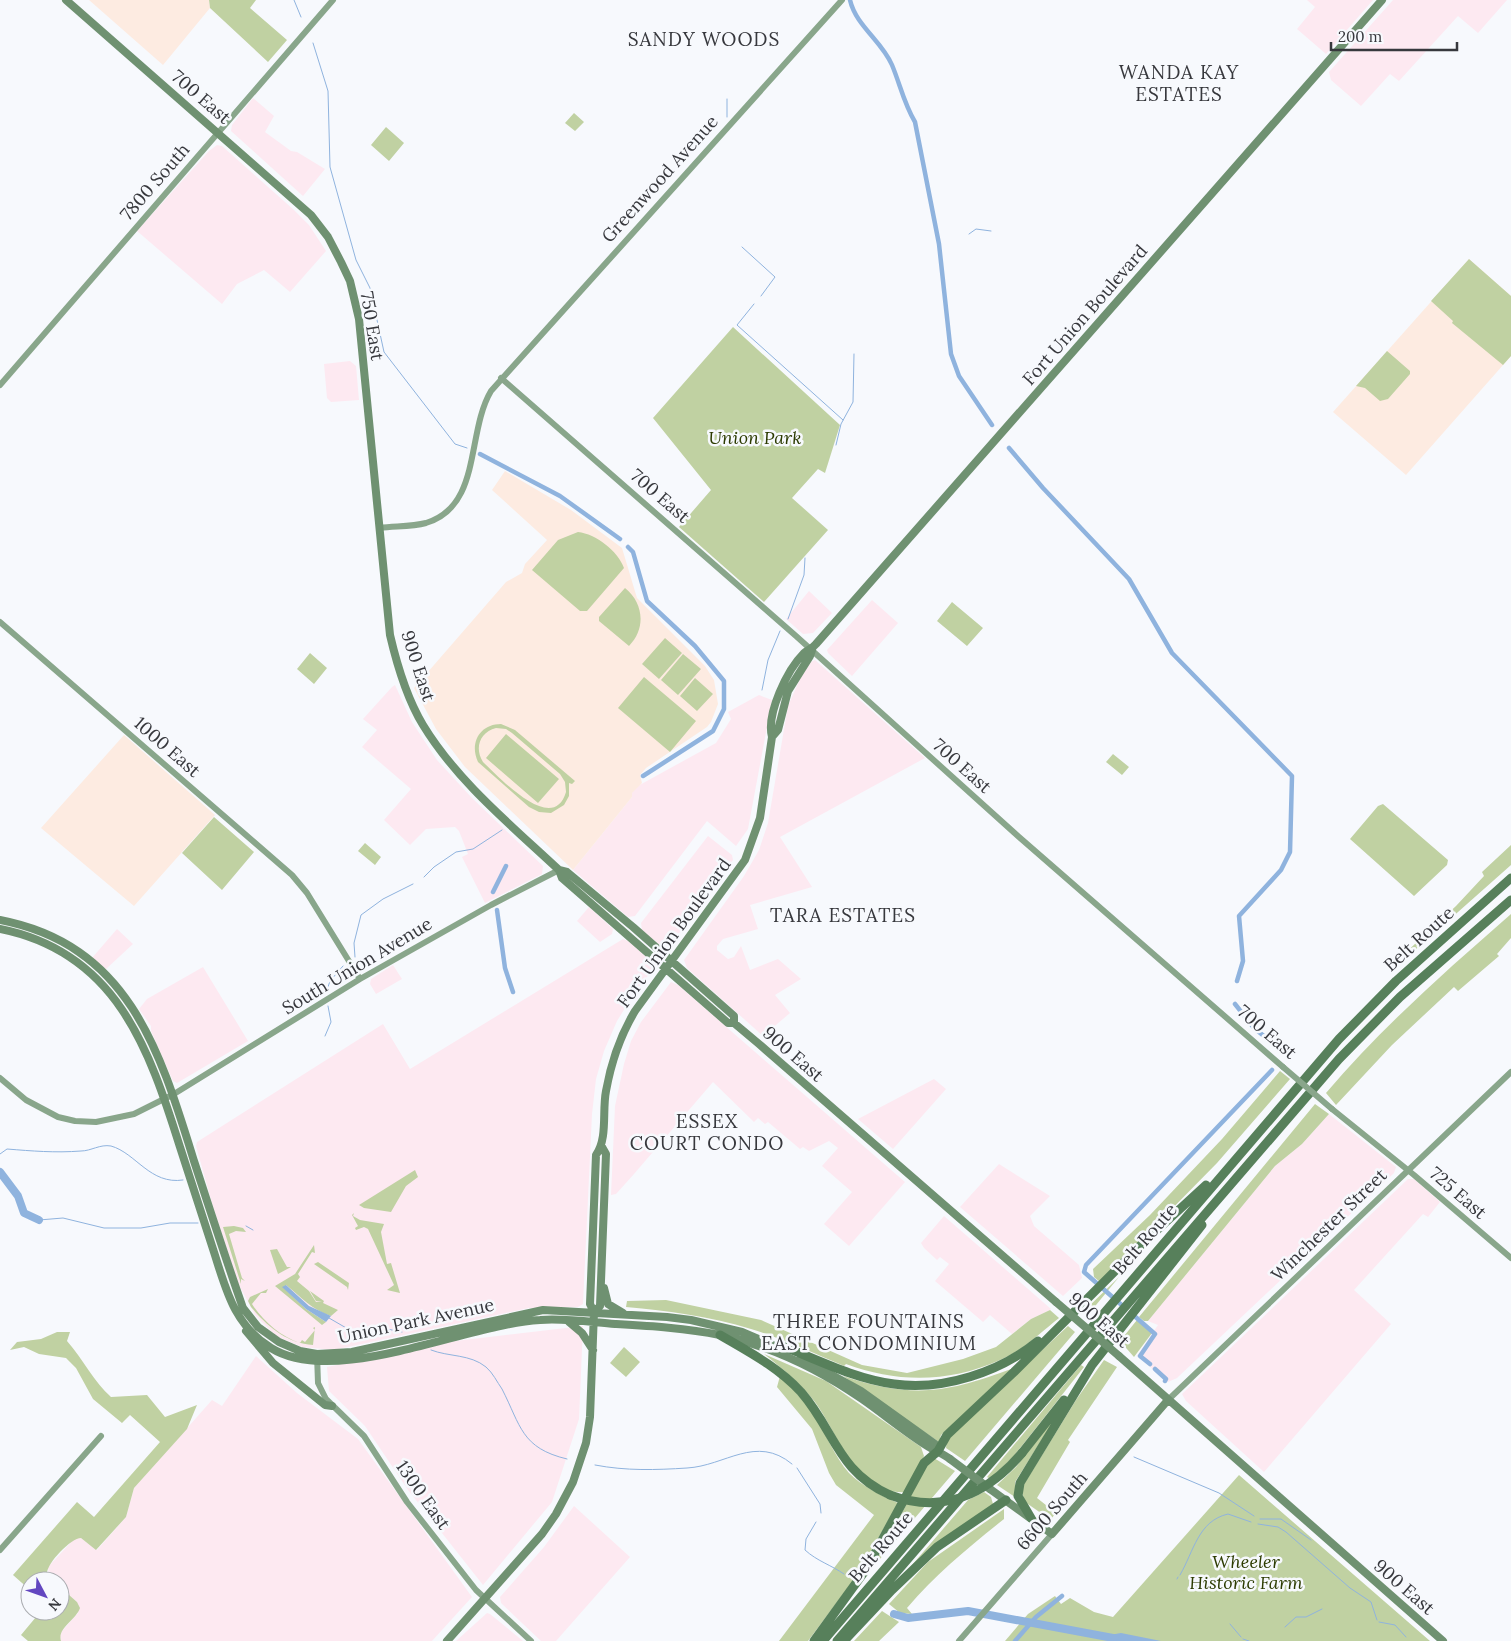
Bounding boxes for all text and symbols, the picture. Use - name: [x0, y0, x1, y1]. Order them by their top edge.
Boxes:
- scale bar: [1331, 20, 1457, 52]
- district label: SANDY WOODS: [628, 27, 780, 51]
- text: 200 m: [1338, 27, 1382, 46]
- district label: WANDA KAY ESTATES: [1119, 60, 1239, 106]
- street label: 700 East: [167, 65, 236, 129]
- street label: Greenwood Avenue: [596, 110, 723, 247]
- street label: 7800 South: [115, 138, 195, 225]
- street label: Fort Union Boulevard: [1017, 239, 1152, 390]
- street label: 750 East: [356, 290, 389, 362]
- park label: Union Park: [708, 426, 802, 449]
- street label: 700 East: [626, 464, 695, 528]
- street label: 900 East: [396, 627, 441, 704]
- street label: 1000 East: [129, 712, 205, 782]
- street label: 700 East: [928, 733, 997, 798]
- street label: Fort Union Boulevard: [612, 853, 736, 1012]
- street label: Belt Route: [1379, 901, 1459, 976]
- district label: TARA ESTATES: [770, 903, 916, 927]
- street label: South Union Avenue: [278, 912, 436, 1019]
- street label: 700 East: [1233, 1000, 1302, 1064]
- street label: 900 East: [758, 1021, 829, 1086]
- district label: ESSEX COURT CONDO: [630, 1109, 784, 1155]
- street label: 725 East: [1425, 1162, 1492, 1224]
- street label: Winchester Street: [1266, 1163, 1391, 1286]
- street label: Belt Route: [1107, 1198, 1182, 1279]
- street label: 900 East: [1064, 1287, 1135, 1352]
- street label: Union Park Avenue: [336, 1293, 496, 1348]
- district label: THREE FOUNTAINS EAST CONDOMINIUM: [761, 1309, 977, 1355]
- street label: 1300 East: [391, 1456, 456, 1534]
- street label: 6600 South: [1011, 1466, 1092, 1555]
- street label: Belt Route: [843, 1506, 918, 1587]
- park label: Wheeler Historic Farm: [1189, 1550, 1303, 1594]
- street label: 900 East: [1369, 1554, 1440, 1619]
- north arrow: [20, 1571, 70, 1621]
- text: N: [44, 1595, 65, 1615]

